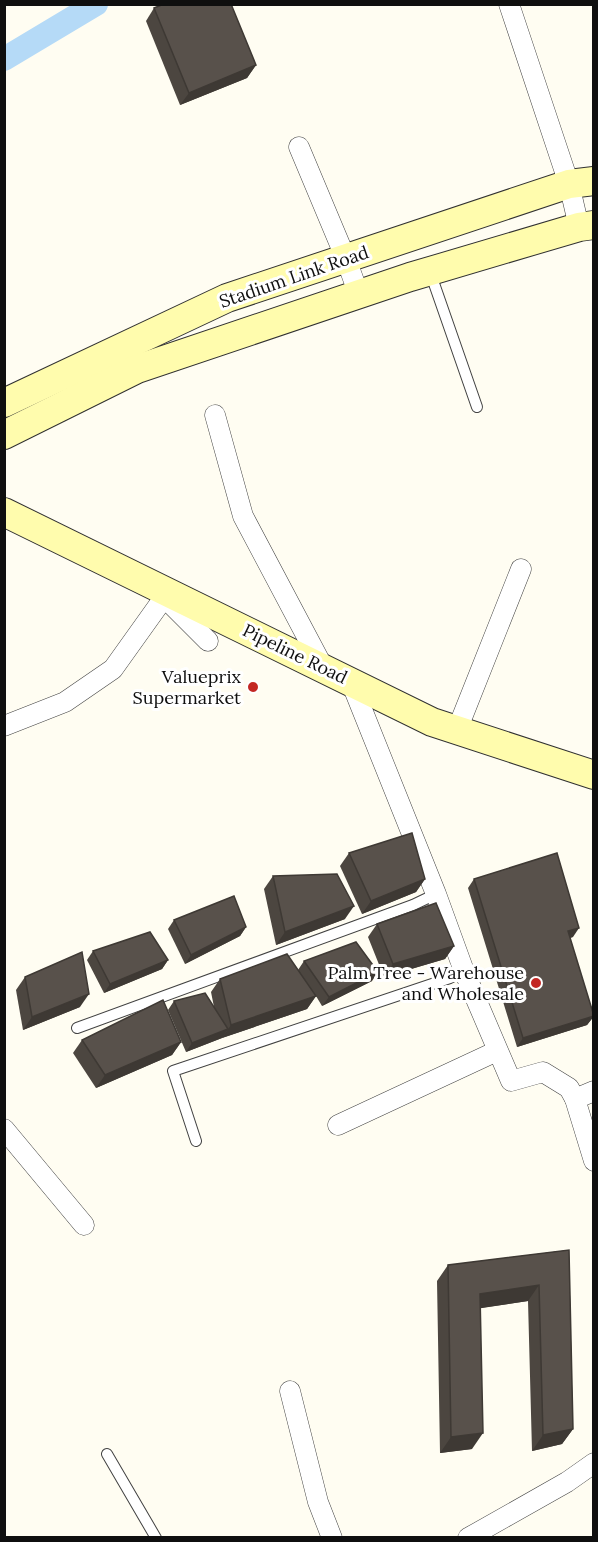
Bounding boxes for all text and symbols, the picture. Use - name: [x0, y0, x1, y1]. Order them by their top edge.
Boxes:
- street label: Stadium Link Road: [216, 240, 372, 313]
- street label: Pipeline Road: [239, 618, 352, 689]
- place label: Valueprix Supermarket: [133, 665, 241, 709]
- marker: Valueprix Supermarket: [246, 680, 260, 694]
- place label: Palm Tree - Warehouse and Wholesale: [328, 961, 524, 1005]
- marker: Palm Tree - Warehouse and Wholesale: [529, 976, 543, 990]

